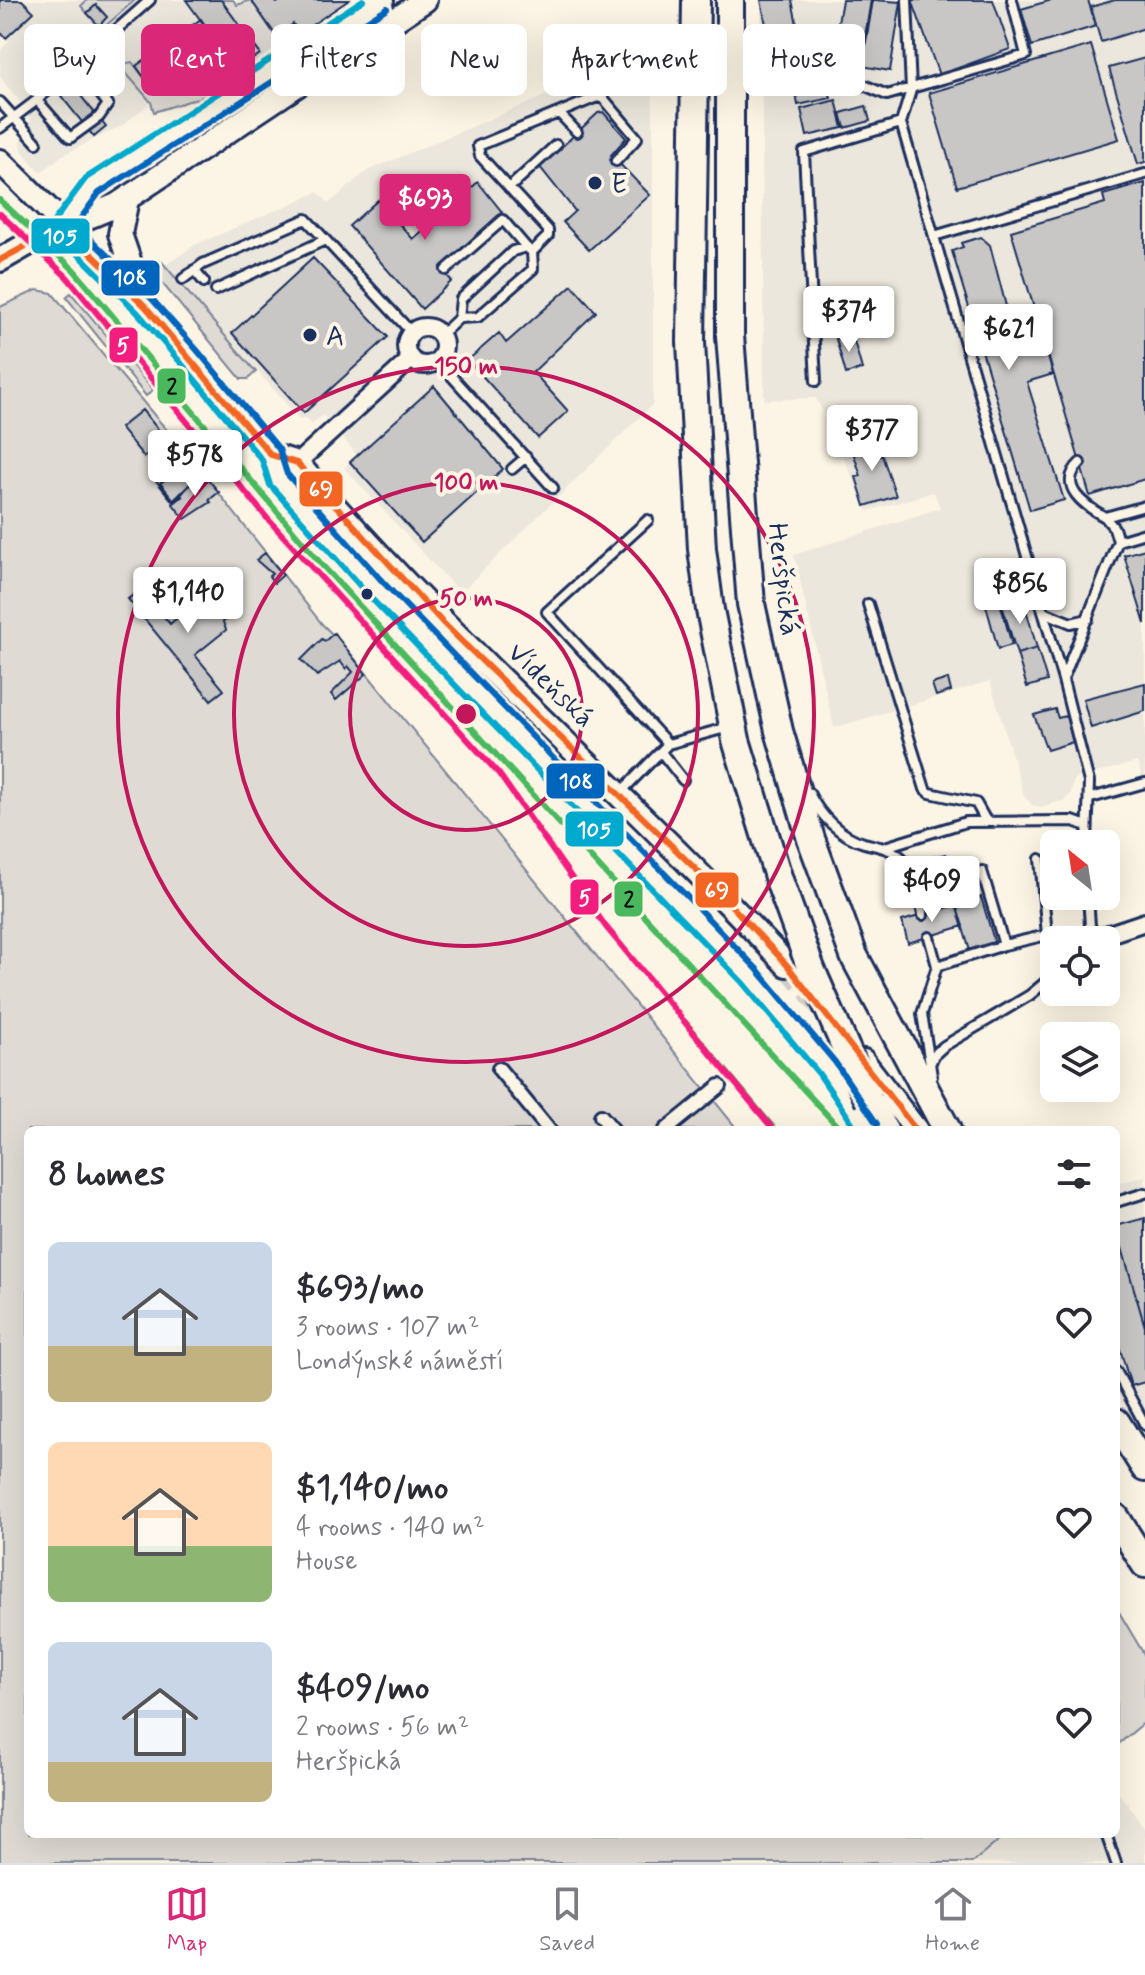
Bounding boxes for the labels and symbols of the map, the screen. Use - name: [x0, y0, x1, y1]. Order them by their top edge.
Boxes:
- place label: E: [611, 167, 627, 204]
- pin: $693: [378, 174, 472, 242]
- marker: E: [586, 174, 604, 192]
- line badge: 105: [30, 217, 91, 255]
- text: 105: [43, 224, 77, 252]
- line badge: 108: [100, 259, 161, 297]
- text: 108: [113, 265, 147, 293]
- pin: $374: [802, 286, 896, 354]
- pin: $621: [962, 304, 1056, 372]
- place label: A: [326, 319, 344, 356]
- line badge: 5: [108, 326, 139, 364]
- marker: A: [301, 326, 319, 344]
- text: 5: [116, 333, 130, 361]
- text: 150 m: [434, 352, 498, 383]
- line badge: 2: [156, 367, 187, 405]
- text: 2: [167, 374, 178, 402]
- pin: $377: [825, 405, 919, 473]
- pin: $578: [148, 430, 242, 498]
- text: 100 m: [434, 468, 498, 499]
- line badge: 69: [298, 470, 344, 508]
- text: 69: [309, 477, 333, 505]
- street label: Heršpická: [757, 521, 808, 638]
- pin: $856: [973, 558, 1067, 626]
- pin: $1,140: [123, 567, 253, 635]
- text: 50 m: [439, 584, 493, 615]
- unlabelled marker: [359, 586, 375, 602]
- street label: Vídeňská: [499, 635, 602, 737]
- centre of rings: [452, 700, 480, 728]
- line badge: 108: [545, 762, 606, 800]
- text: 108: [559, 769, 593, 797]
- line badge: 105: [564, 810, 625, 848]
- text: 105: [577, 817, 611, 845]
- north arrow: [1040, 830, 1120, 910]
- pin: $409: [885, 856, 979, 924]
- line badge: 69: [694, 871, 740, 909]
- line badge: 5: [569, 878, 600, 916]
- text: 69: [705, 878, 729, 906]
- line badge: 2: [613, 880, 644, 918]
- text: 5: [578, 885, 592, 913]
- text: 2: [624, 887, 635, 915]

